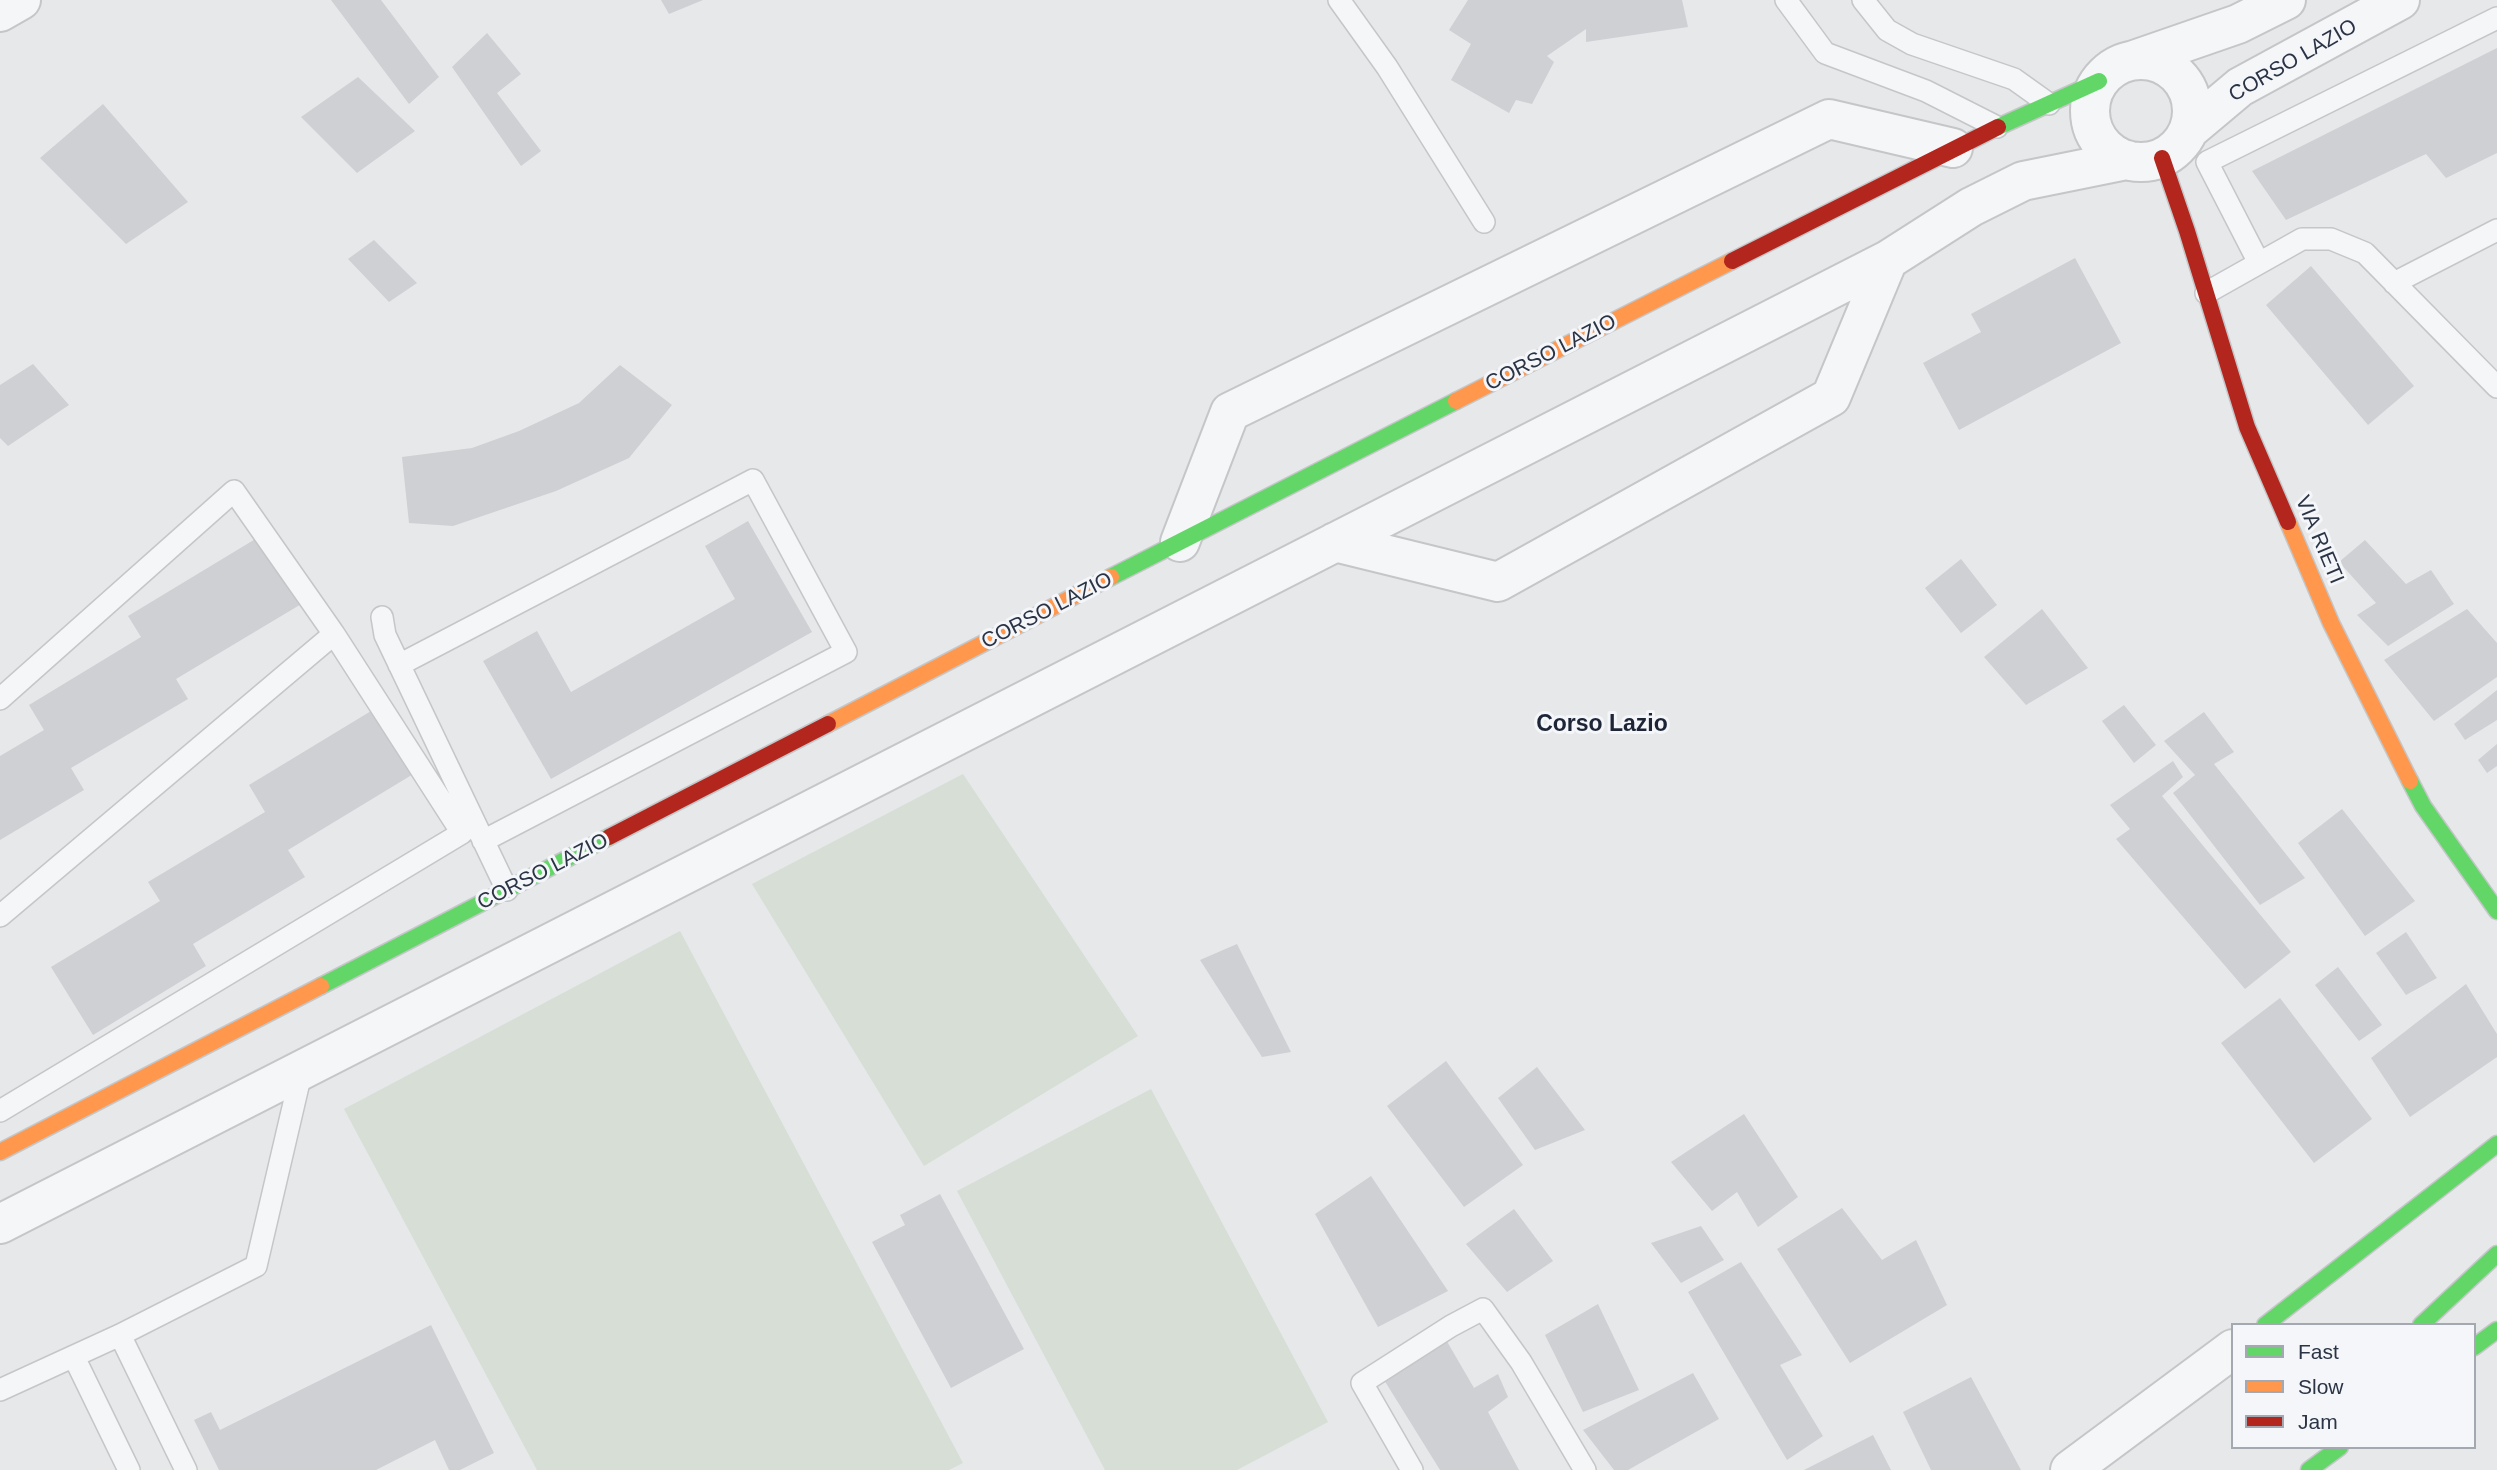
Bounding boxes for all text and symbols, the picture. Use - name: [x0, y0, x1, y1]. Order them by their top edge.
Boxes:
- street label: CORSO LAZIO: [2225, 14, 2361, 108]
- street label: CORSO LAZIO: [1481, 309, 1621, 397]
- street label: VIA RIETI: [2289, 492, 2349, 588]
- street label: CORSO LAZIO: [977, 567, 1117, 655]
- district label: Corso Lazio: [1536, 711, 1668, 739]
- street label: CORSO LAZIO: [473, 828, 613, 916]
- legend: [2231, 1323, 2476, 1449]
- text: Fast: [2298, 1340, 2339, 1363]
- text: Slow: [2298, 1375, 2344, 1398]
- text: Jam: [2298, 1410, 2338, 1433]

